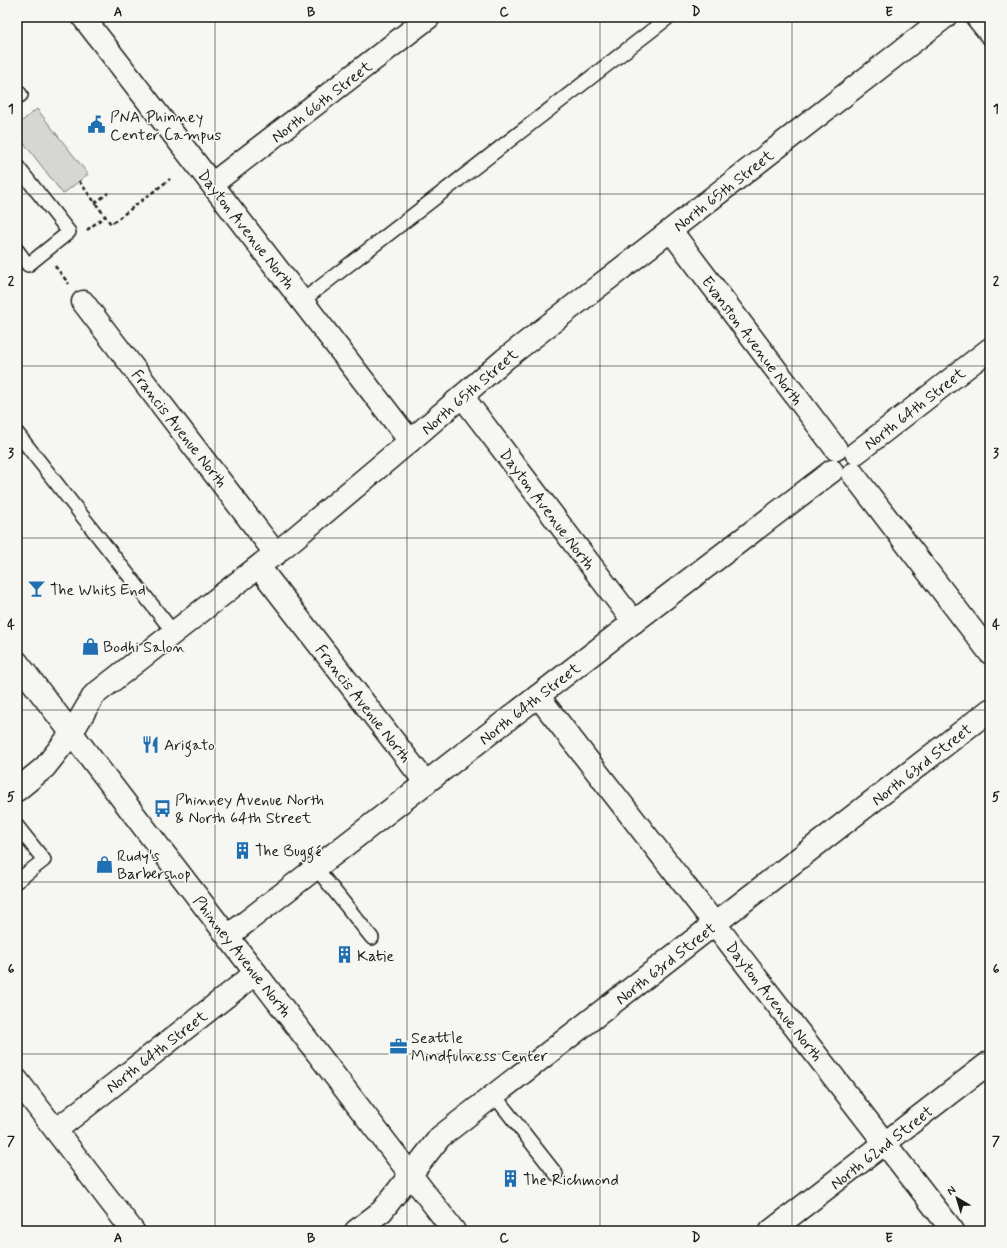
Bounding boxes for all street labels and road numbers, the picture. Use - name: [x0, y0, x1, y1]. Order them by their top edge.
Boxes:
- street label: North 66th Street: [267, 56, 377, 148]
- street label: North 65th Street: [669, 145, 779, 237]
- street label: Dayton Avenue North: [192, 166, 299, 294]
- street label: Evanston Avenue North: [696, 272, 807, 410]
- street label: North 65th Street: [417, 344, 523, 440]
- street label: North 64th Street: [860, 363, 970, 455]
- street label: Francis Avenue North: [126, 365, 232, 492]
- street label: Dayton Avenue North: [494, 445, 599, 575]
- street label: Francis Avenue North: [310, 640, 416, 767]
- street label: North 64th Street: [475, 658, 585, 750]
- street label: North 63rd Street: [867, 719, 977, 811]
- street label: Phinney Avenue North: [188, 892, 296, 1022]
- street label: North 63rd Street: [611, 918, 721, 1010]
- street label: Dayton Avenue North: [720, 938, 827, 1066]
- street label: North 64th Street: [102, 1006, 212, 1098]
- street label: North 62nd Street: [826, 1101, 938, 1195]

